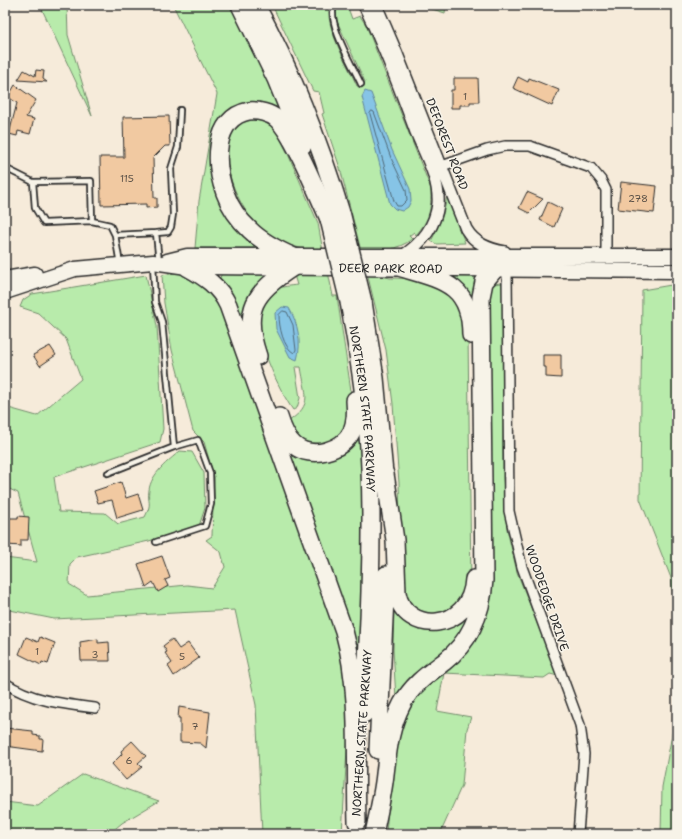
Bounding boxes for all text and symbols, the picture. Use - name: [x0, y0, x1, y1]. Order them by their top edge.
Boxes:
- house number: 1: [463, 90, 467, 103]
- street label: DEFOREST ROAD: [422, 96, 472, 192]
- house number: 115: [120, 172, 134, 185]
- house number: 278: [628, 192, 648, 205]
- street label: DEER PARK ROAD: [339, 260, 443, 277]
- street label: NORTHERN STATE PARKWAY: [345, 325, 379, 493]
- street label: WOODEDGE DRIVE: [521, 543, 573, 653]
- house number: 1: [35, 645, 39, 658]
- house number: 3: [92, 648, 99, 661]
- street label: NORTHERN STATE PARKWAY: [348, 648, 376, 817]
- house number: 5: [179, 650, 185, 663]
- house number: 7: [192, 720, 199, 733]
- house number: 6: [126, 754, 133, 767]

